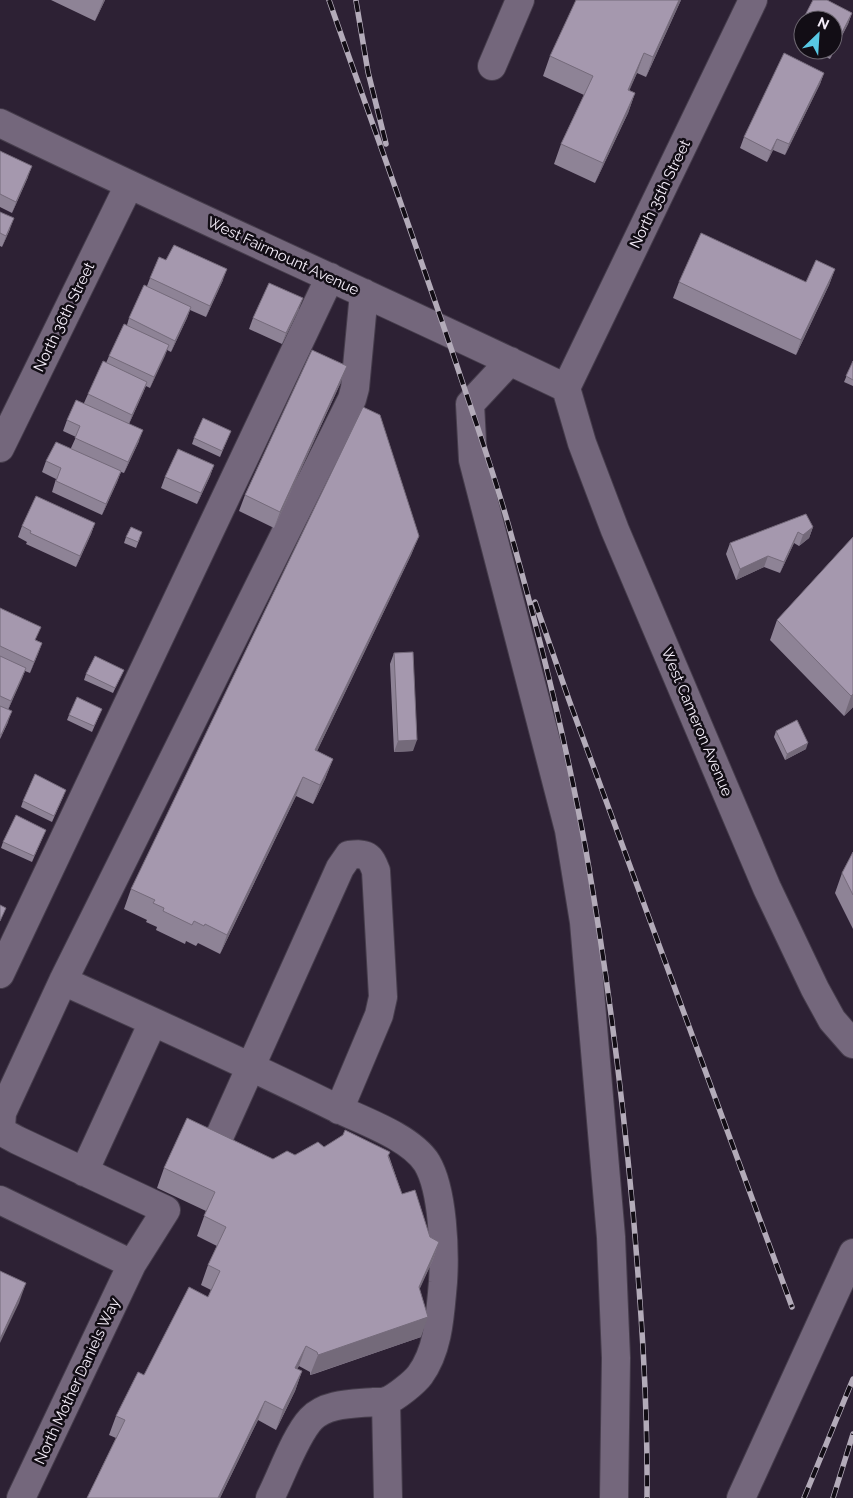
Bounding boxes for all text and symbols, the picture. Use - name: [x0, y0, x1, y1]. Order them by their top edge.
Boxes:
- north arrow: [793, 10, 843, 60]
- text: N: [815, 14, 832, 33]
- street label: North 35th Street: [626, 137, 694, 251]
- street label: West Fairmount Avenue: [204, 213, 362, 299]
- street label: North 36th Street: [30, 259, 98, 375]
- street label: West Cameron Avenue: [658, 645, 736, 799]
- street label: North Mother Daniels Way: [30, 1295, 124, 1467]

